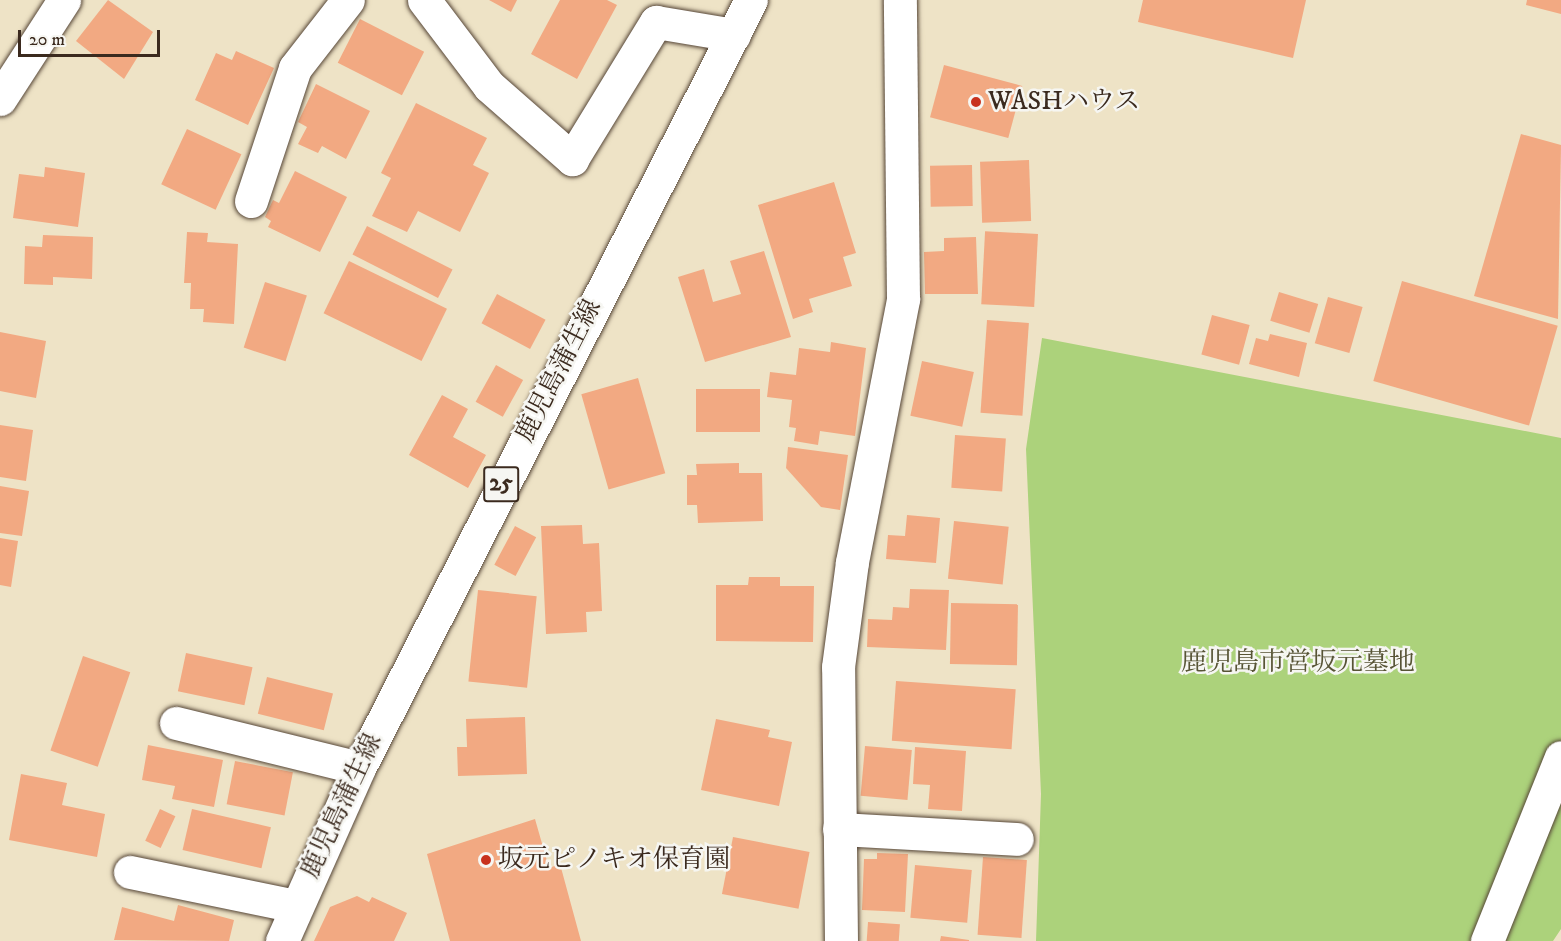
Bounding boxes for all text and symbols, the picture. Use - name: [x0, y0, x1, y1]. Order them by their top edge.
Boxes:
- scale bar: [21, 18, 164, 56]
- text: 20 m: [29, 29, 65, 51]
- place label: WASHハウス: [988, 86, 1141, 118]
- marker: WASHハウス: [969, 95, 983, 109]
- street label: 鹿児島蒲生線: [510, 294, 608, 448]
- road number: 25: [483, 463, 519, 505]
- park label: 鹿児島市営坂元墓地: [1181, 647, 1415, 679]
- street label: 鹿児島蒲生線: [295, 729, 389, 883]
- place label: 坂元ピノキオ保育園: [498, 844, 732, 876]
- marker: 坂元ピノキオ保育園: [479, 853, 493, 867]

